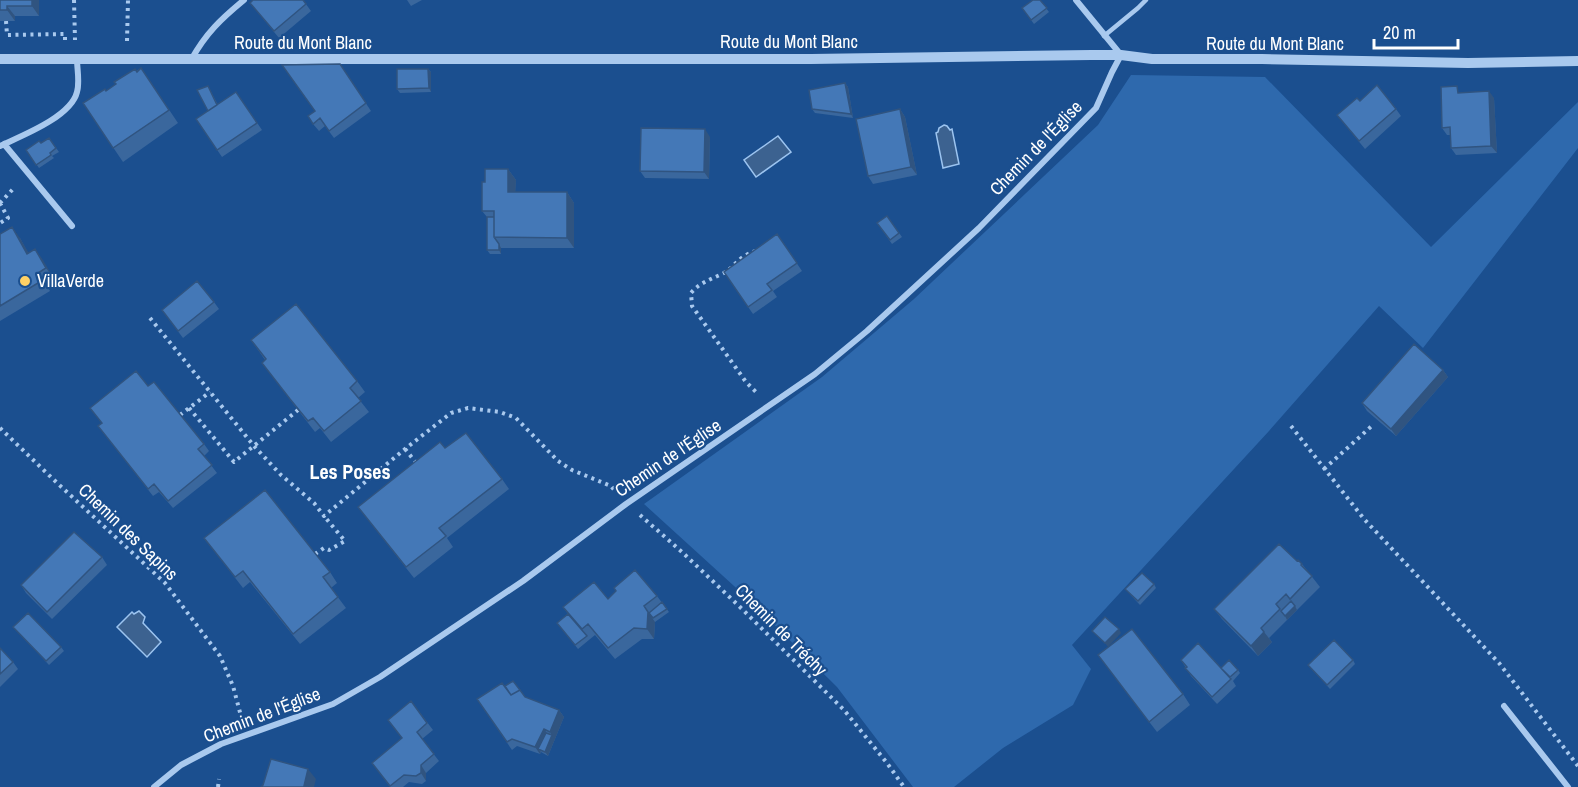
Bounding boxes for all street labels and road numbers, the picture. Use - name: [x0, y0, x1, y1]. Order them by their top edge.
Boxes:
- street label: Route du Mont Blanc: [720, 29, 858, 54]
- street label: Route du Mont Blanc: [234, 30, 372, 55]
- street label: Route du Mont Blanc: [1206, 31, 1344, 56]
- street label: Chemin de l'Église: [984, 95, 1088, 201]
- street label: Chemin de l'Église: [610, 413, 726, 502]
- street label: Chemin des Sapins: [73, 478, 184, 586]
- street label: Chemin de Tréchy: [730, 578, 833, 682]
- street label: Chemin de l'Église: [200, 681, 324, 748]

